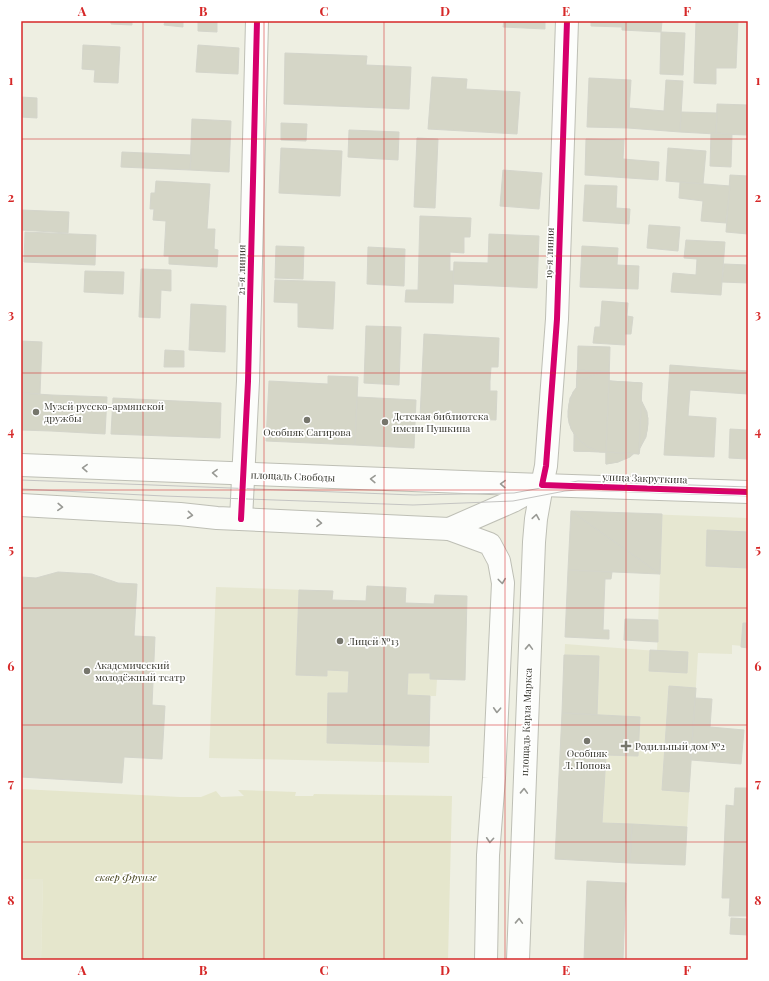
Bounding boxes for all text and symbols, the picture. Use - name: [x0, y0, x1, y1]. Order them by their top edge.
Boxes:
- text: A: [77, 2, 87, 19]
- text: B: [199, 2, 208, 19]
- text: C: [319, 2, 329, 19]
- text: D: [440, 2, 450, 19]
- text: E: [562, 2, 570, 19]
- text: F: [683, 2, 691, 19]
- text: 1: [9, 71, 14, 88]
- text: 1: [756, 71, 761, 88]
- text: 2: [8, 188, 15, 205]
- text: 2: [755, 188, 762, 205]
- street label: 19-я линия: [541, 227, 557, 279]
- street label: 21-я линия: [234, 244, 248, 296]
- text: 3: [8, 305, 14, 322]
- text: 3: [755, 305, 761, 322]
- place label: Музей русско-армянской дружбы: [44, 399, 164, 425]
- marker: Музей русско-армянской дружбы: [31, 407, 41, 417]
- place label: Детская библиотека имени Пушкина: [393, 409, 489, 435]
- marker: Особняк Сагирова: [302, 415, 312, 425]
- marker: Детская библиотека имени Пушкина: [380, 417, 390, 427]
- text: 4: [8, 422, 15, 439]
- text: 4: [755, 422, 762, 439]
- place label: Особняк Сагирова: [263, 425, 351, 439]
- one-way arrow: [82, 463, 88, 472]
- street label: площадь Свободы: [250, 468, 336, 484]
- one-way arrow: [212, 469, 218, 477]
- street label: улица Закруткина: [601, 469, 688, 486]
- one-way arrow: [370, 475, 376, 483]
- one-way arrow: [500, 479, 506, 488]
- one-way arrow: [57, 503, 63, 512]
- one-way arrow: [187, 510, 193, 519]
- one-way arrow: [531, 514, 540, 521]
- one-way arrow: [316, 518, 322, 527]
- text: 5: [8, 540, 14, 557]
- text: 5: [755, 540, 761, 557]
- one-way arrow: [497, 577, 506, 584]
- place label: Лицей №13: [347, 634, 399, 648]
- marker: Лицей №13: [335, 636, 345, 646]
- one-way arrow: [525, 644, 533, 650]
- text: 6: [7, 657, 15, 674]
- text: 6: [754, 657, 762, 674]
- place label: Академический молодёжный театр: [94, 658, 186, 684]
- marker: Академический молодёжный театр: [82, 666, 92, 676]
- street label: площадь Карла Маркса: [517, 668, 535, 776]
- one-way arrow: [493, 707, 502, 713]
- marker: Особняк Л. Попова: [582, 736, 592, 746]
- place label: Родильный дом №2: [635, 739, 725, 753]
- marker: Родильный дом №2: [620, 740, 632, 752]
- place label: Особняк Л. Попова: [563, 746, 610, 772]
- text: 7: [8, 774, 14, 791]
- text: 7: [755, 774, 761, 791]
- one-way arrow: [520, 788, 528, 794]
- one-way arrow: [485, 837, 494, 843]
- park label: сквер Фрунзе: [95, 870, 157, 884]
- text: 8: [7, 891, 15, 908]
- text: 8: [754, 891, 762, 908]
- one-way arrow: [515, 918, 523, 924]
- text: A: [77, 961, 87, 978]
- text: B: [199, 961, 208, 978]
- text: C: [319, 961, 329, 978]
- text: D: [440, 961, 450, 978]
- text: E: [562, 961, 570, 978]
- text: F: [683, 961, 691, 978]

